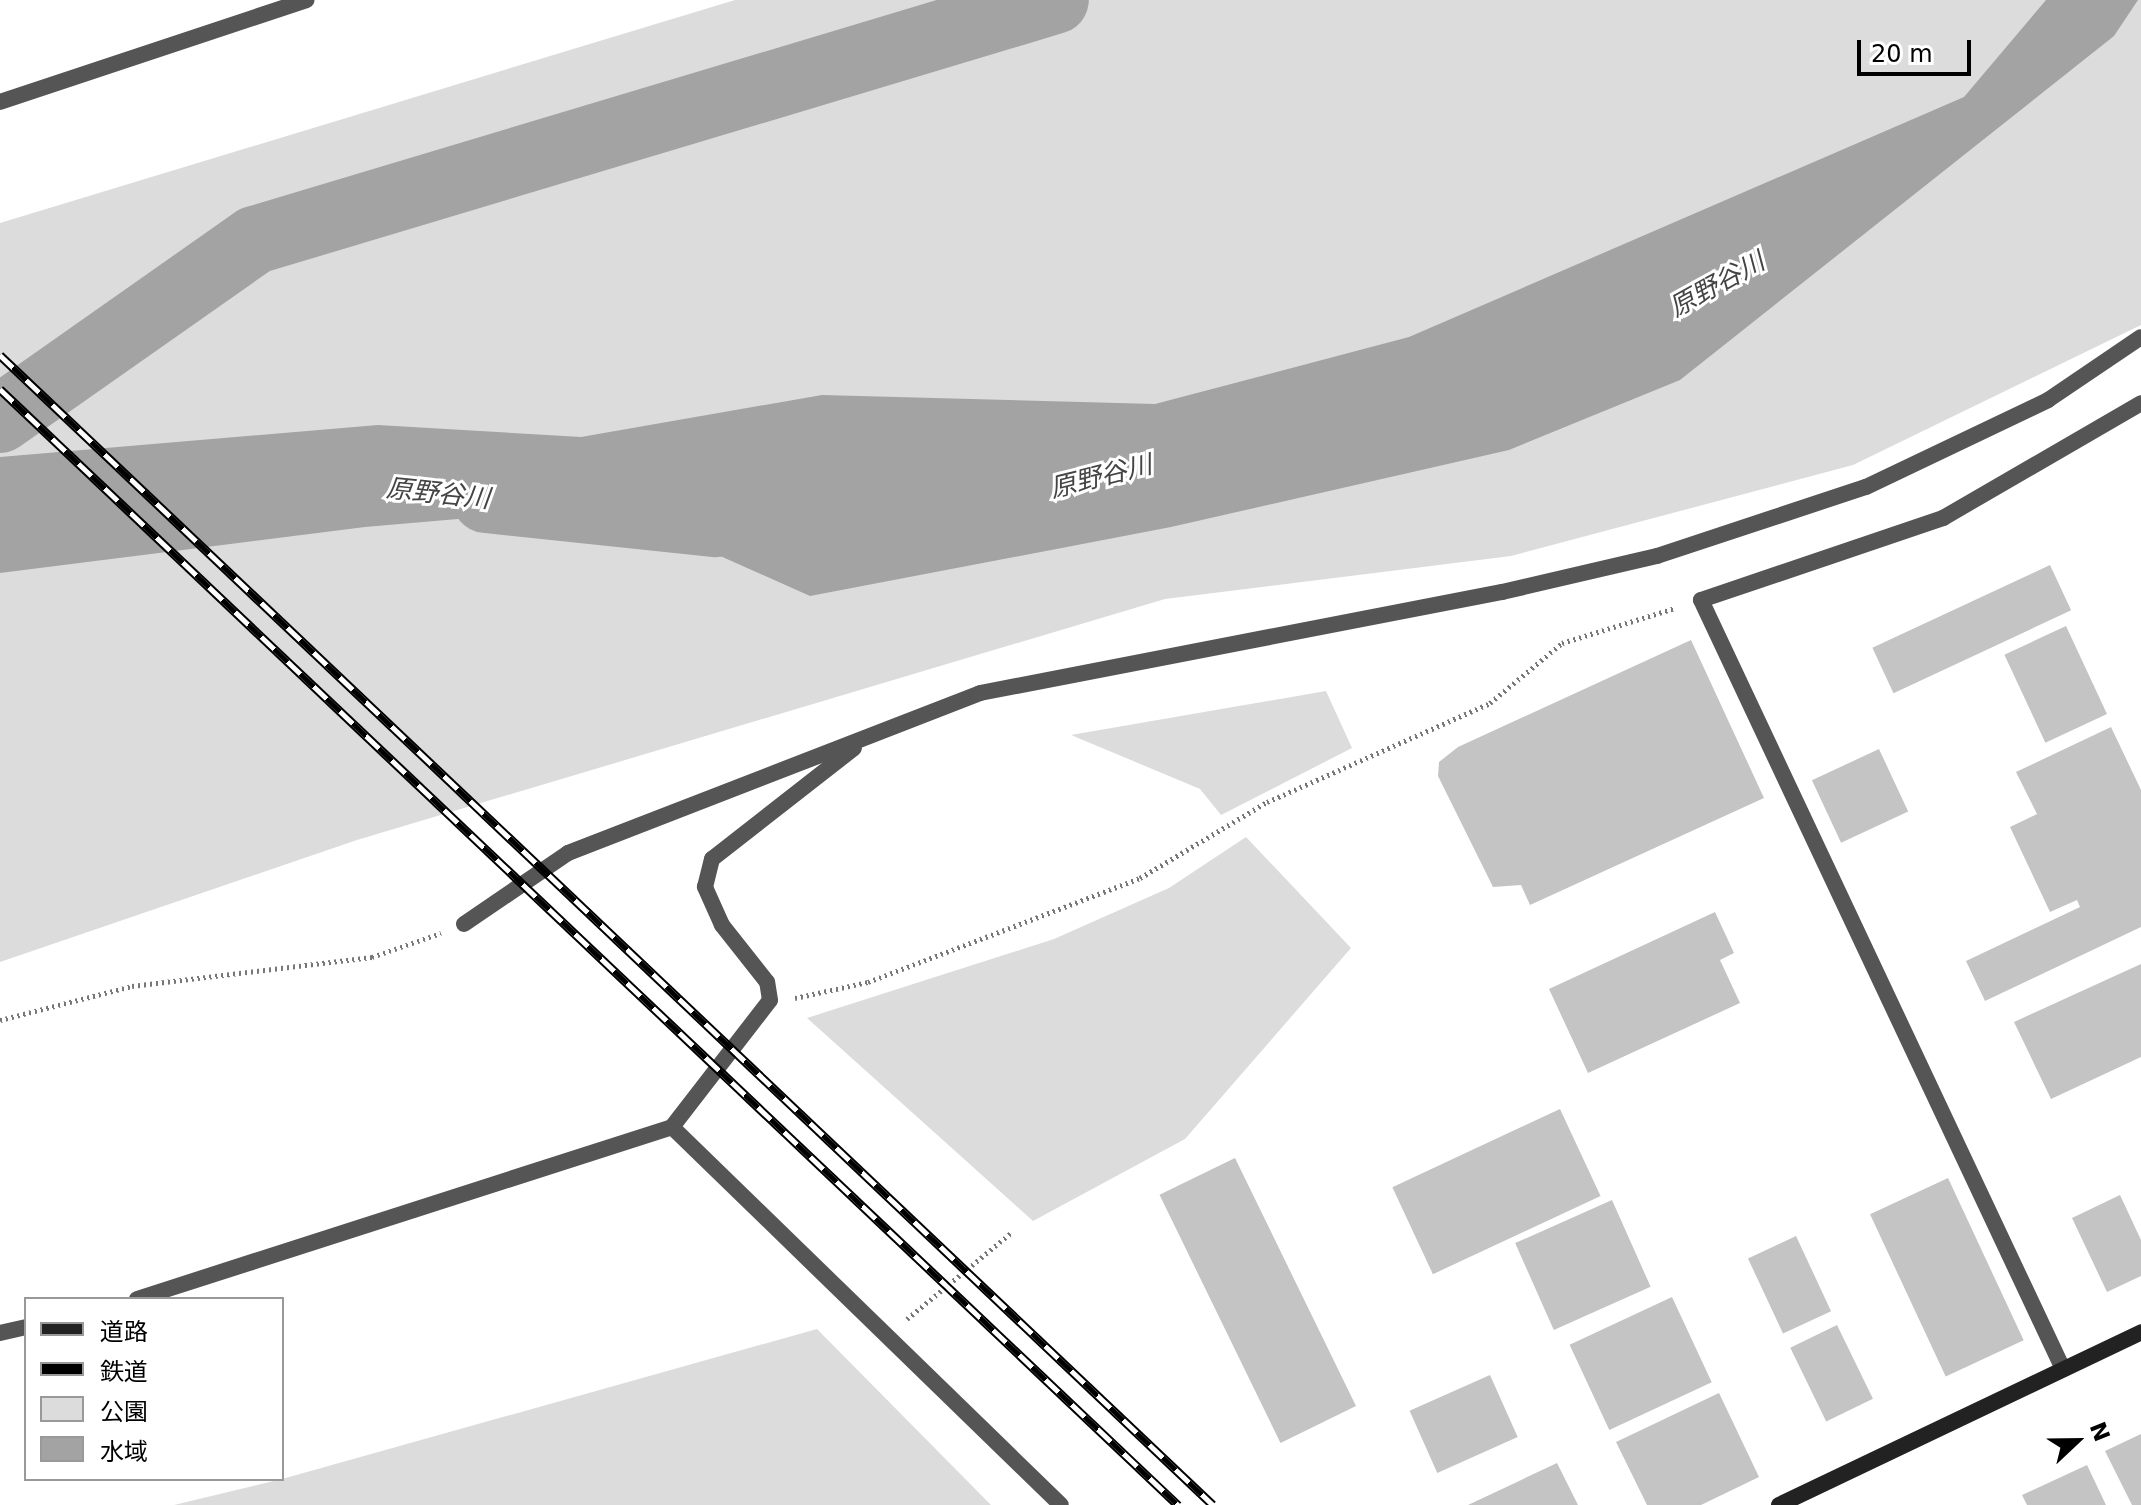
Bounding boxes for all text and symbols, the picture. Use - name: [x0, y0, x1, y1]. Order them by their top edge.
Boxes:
- scale bar: [1861, 24, 1975, 74]
- text: 20 m: [1871, 40, 1933, 68]
- water label: 原野谷川: [1664, 246, 1770, 324]
- water label: 原野谷川: [1047, 449, 1155, 505]
- water label: 原野谷川: [385, 473, 491, 515]
- legend: [24, 1297, 284, 1481]
- text: 道路: [100, 1318, 148, 1346]
- text: 鉄道: [100, 1358, 148, 1386]
- text: 公園: [100, 1398, 148, 1426]
- north arrow: [2037, 1401, 2117, 1481]
- text: N: [2085, 1419, 2115, 1445]
- text: 水域: [100, 1438, 148, 1466]

